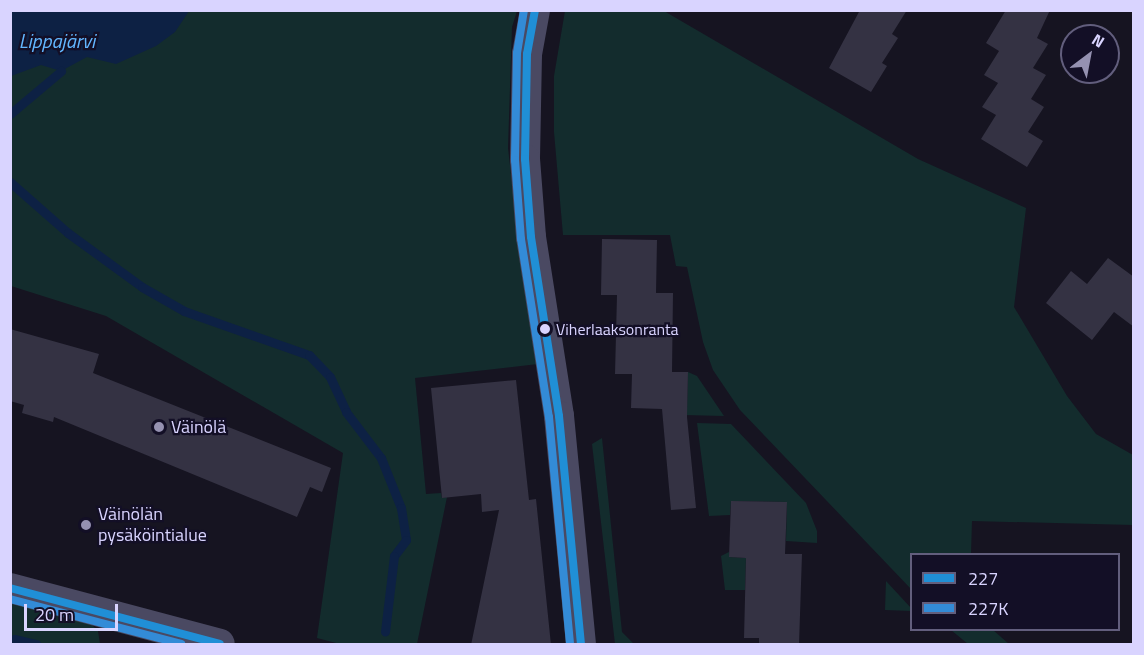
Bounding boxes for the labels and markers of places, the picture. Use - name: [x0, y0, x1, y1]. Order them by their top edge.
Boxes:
- place label: Viherlaaksonranta: [556, 319, 679, 339]
- marker: Viherlaaksonranta: [539, 323, 551, 335]
- place label: Väinölä: [171, 416, 226, 438]
- marker: Väinölä: [152, 420, 166, 434]
- place label: Väinölän pysäköintialue: [98, 504, 207, 546]
- marker: Väinölän pysäköintialue: [79, 518, 93, 532]

